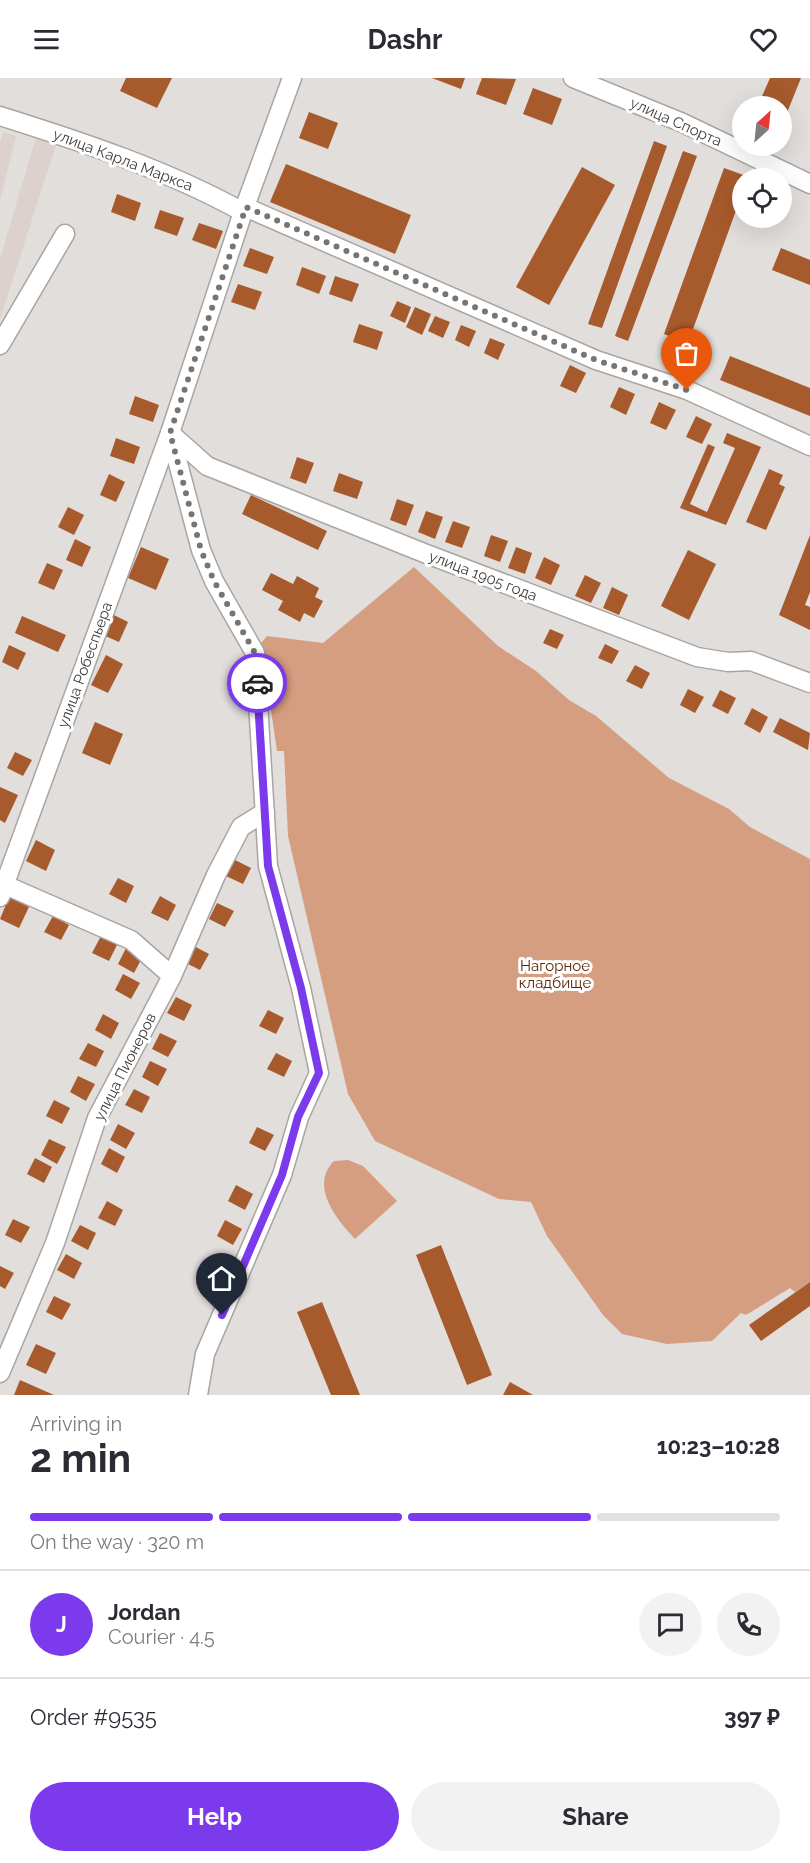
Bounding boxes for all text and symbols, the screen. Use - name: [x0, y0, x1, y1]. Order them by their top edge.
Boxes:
- icon: menu: [30, 23, 63, 56]
- icon: heart: [747, 23, 780, 56]
- text: Dashr: [368, 24, 442, 55]
- street label: улица Спорта: [627, 94, 725, 150]
- north arrow: [732, 96, 792, 156]
- map controls: [732, 96, 792, 228]
- street label: улица Карла Маркса: [51, 125, 195, 195]
- button: locate: [732, 168, 792, 228]
- pin: [661, 328, 712, 390]
- icon: bag: [670, 337, 703, 370]
- street label: улица 1905 года: [426, 547, 540, 605]
- street label: улица Робеспьера: [54, 600, 116, 730]
- courier: [227, 653, 287, 713]
- icon: car: [241, 667, 274, 700]
- park label: Нагорное кладбище: [519, 957, 591, 992]
- street label: улица Пионеров: [90, 1010, 160, 1124]
- pin: [196, 1253, 247, 1315]
- icon: home: [205, 1262, 238, 1295]
- text: Arriving in: [30, 1412, 122, 1436]
- text: 10:23–10:28: [657, 1433, 780, 1459]
- text: 2 min: [30, 1435, 131, 1481]
- text: On the way · 320 m: [30, 1530, 204, 1554]
- button: chat: [639, 1593, 702, 1656]
- button: phone: [717, 1593, 780, 1656]
- text: Jordan: [108, 1599, 180, 1625]
- text: J: [56, 1611, 67, 1637]
- text: Courier · 4.5: [108, 1625, 215, 1649]
- text: Order #9535: [30, 1704, 157, 1730]
- text: 397 ₽: [724, 1704, 780, 1730]
- button: Help: [30, 1782, 399, 1851]
- button: Share: [411, 1782, 780, 1851]

